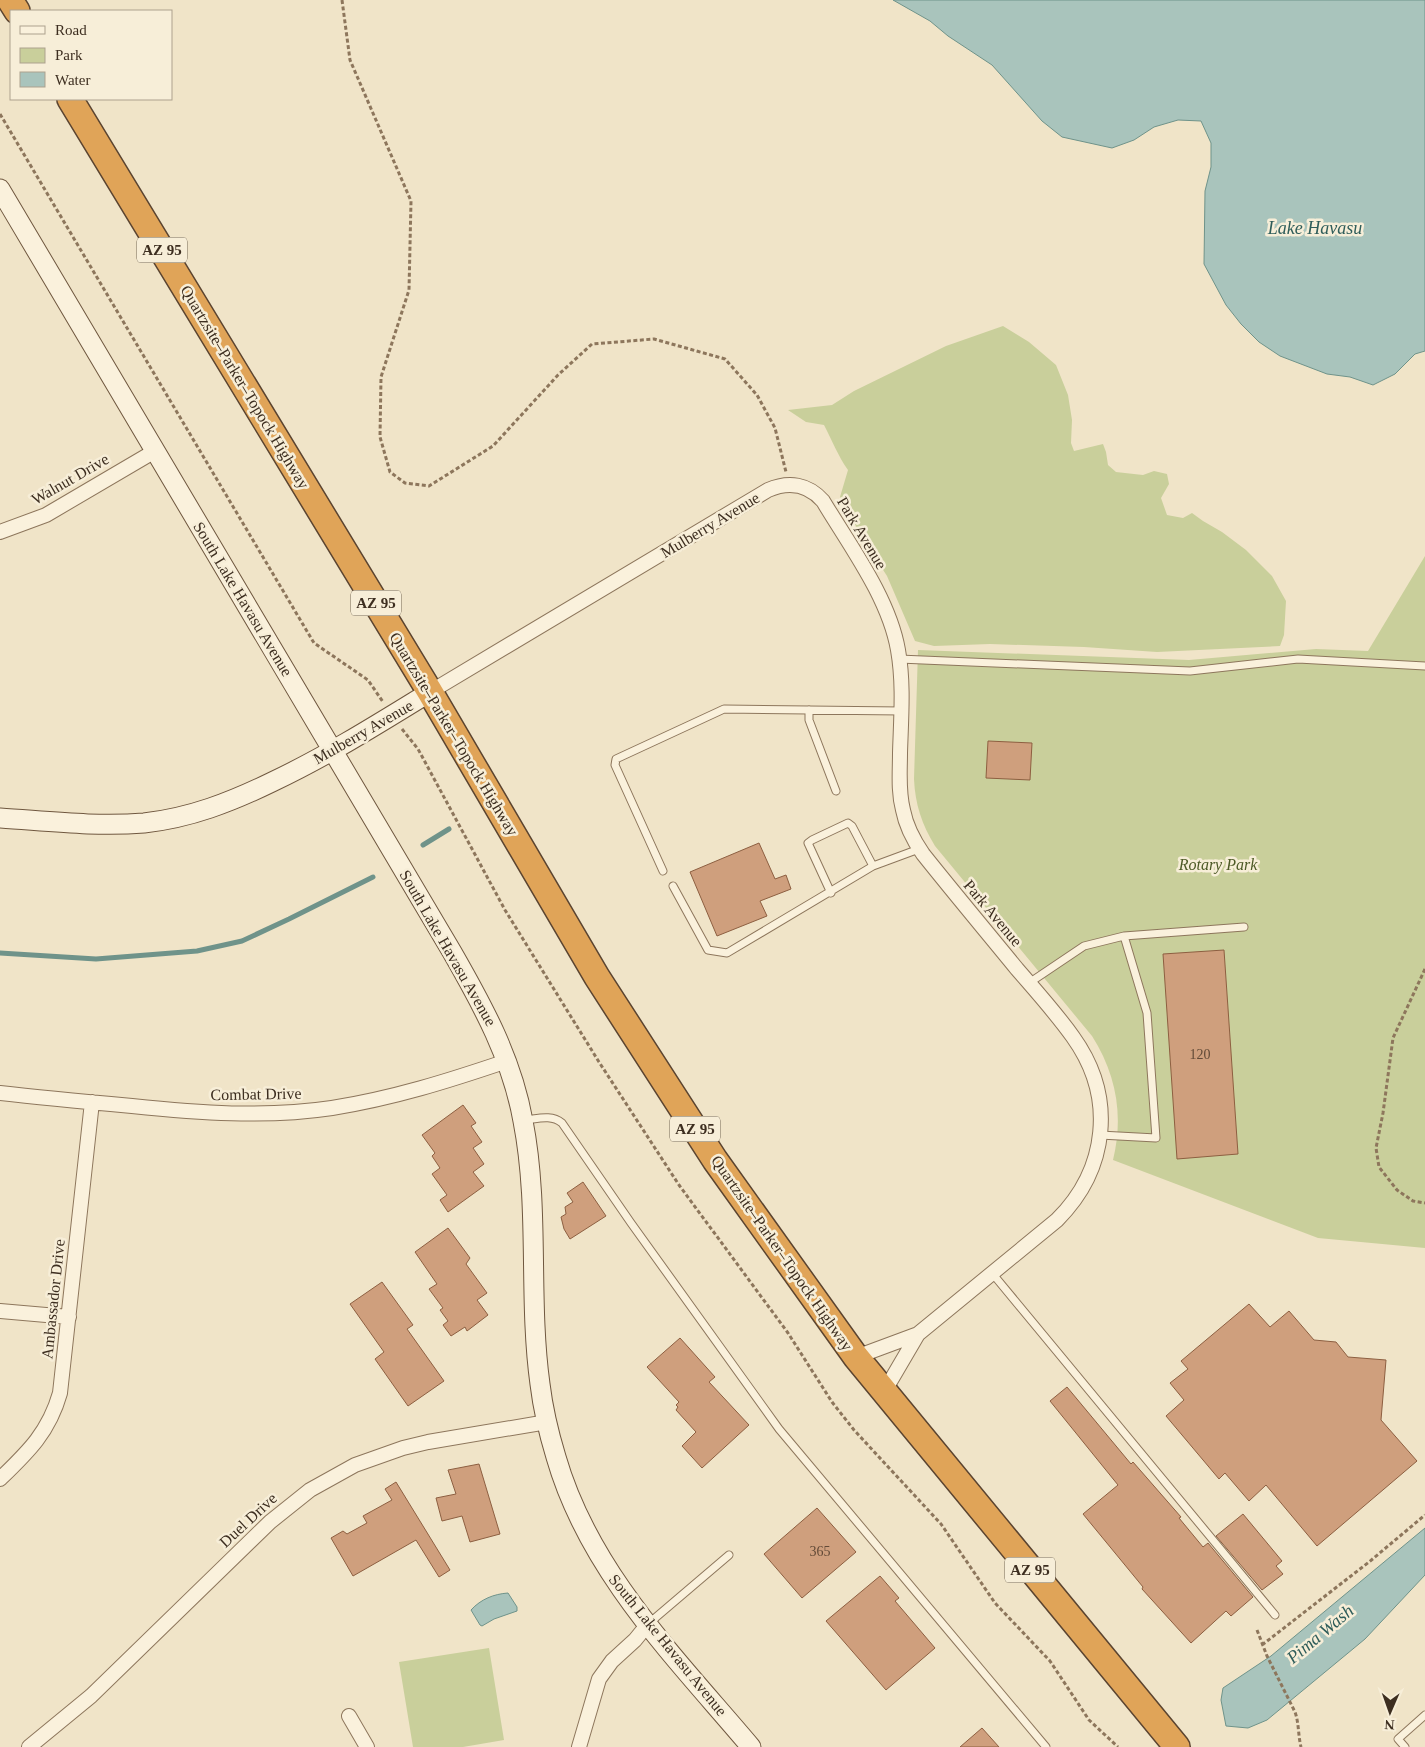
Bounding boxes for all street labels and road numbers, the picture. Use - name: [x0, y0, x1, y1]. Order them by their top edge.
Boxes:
- road number: AZ 95: [137, 238, 187, 262]
- street label: Quartzsite–Parker–Topock Highway: [177, 282, 313, 492]
- street label: Walnut Drive: [28, 450, 112, 508]
- street label: Mulberry Avenue: [658, 489, 763, 562]
- street label: Park Avenue: [834, 494, 890, 572]
- street label: South Lake Havasu Avenue: [190, 519, 296, 679]
- road number: AZ 95: [351, 590, 401, 616]
- street label: Quartzsite–Parker–Topock Highway: [386, 629, 522, 839]
- street label: Mulberry Avenue: [310, 697, 416, 768]
- street label: South Lake Havasu Avenue: [396, 867, 500, 1029]
- street label: Park Avenue: [960, 877, 1026, 949]
- street label: Combat Drive: [210, 1085, 302, 1103]
- road number: AZ 95: [670, 1116, 720, 1142]
- street label: Quartzsite–Parker–Topock Highway: [707, 1152, 856, 1354]
- street label: Ambassador Drive: [38, 1238, 68, 1360]
- street label: Duel Drive: [216, 1489, 280, 1551]
- road number: AZ 95: [1005, 1558, 1055, 1582]
- street label: South Lake Havasu Avenue: [606, 1571, 730, 1719]

